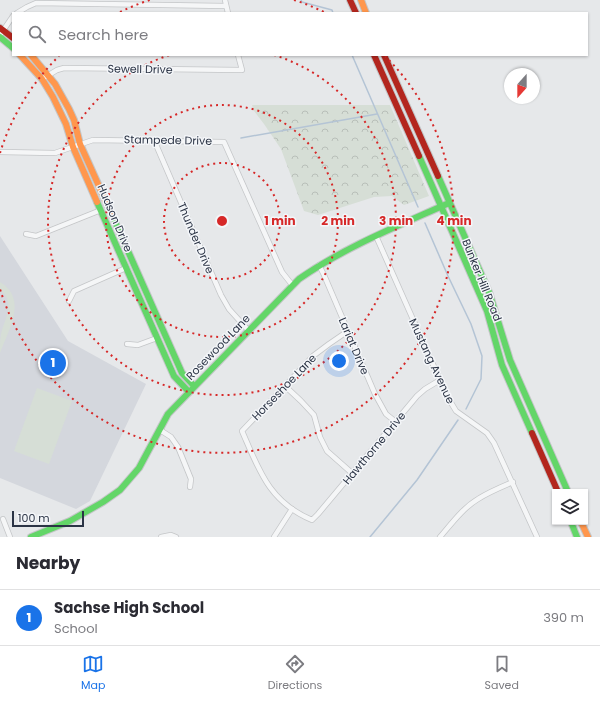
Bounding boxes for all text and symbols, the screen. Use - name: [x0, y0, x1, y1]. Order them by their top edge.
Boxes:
- search box: [12, 12, 588, 56]
- icon: search: [26, 23, 48, 45]
- text: Search here: [58, 24, 148, 45]
- street label: Sewell Drive: [107, 60, 173, 78]
- north arrow: [504, 68, 540, 104]
- street label: Stampede Drive: [124, 131, 212, 149]
- street label: Hudson Drive: [93, 182, 137, 255]
- street label: Thunder Drive: [174, 200, 218, 276]
- text: 1 min: [264, 212, 296, 229]
- text: 2 min: [321, 212, 355, 229]
- text: 3 min: [379, 212, 413, 229]
- text: 4 min: [436, 212, 472, 229]
- centre of rings: [215, 214, 229, 228]
- street label: Bunker Hill Road: [458, 236, 506, 324]
- street label: Rosewood Lane: [182, 310, 254, 383]
- street label: Lariat Drive: [335, 315, 373, 377]
- street label: Mustang Avenue: [405, 316, 459, 406]
- pin: 1: [40, 348, 66, 378]
- street label: Horseshoe Lane: [248, 350, 320, 424]
- your location: [329, 351, 349, 371]
- street label: Hawthorne Drive: [339, 408, 409, 488]
- map controls: [552, 489, 588, 525]
- button: layers: [552, 489, 588, 525]
- scale bar: [12, 509, 84, 528]
- text: 100 m: [18, 510, 50, 526]
- text: Nearby: [16, 551, 80, 575]
- text: Sachse High School: [54, 597, 204, 618]
- text: 1: [27, 608, 31, 627]
- text: 390 m: [543, 608, 584, 627]
- text: School: [54, 619, 98, 638]
- tab: Map: [81, 653, 105, 694]
- tab: Directions: [268, 653, 322, 694]
- tab: Saved: [485, 653, 519, 694]

